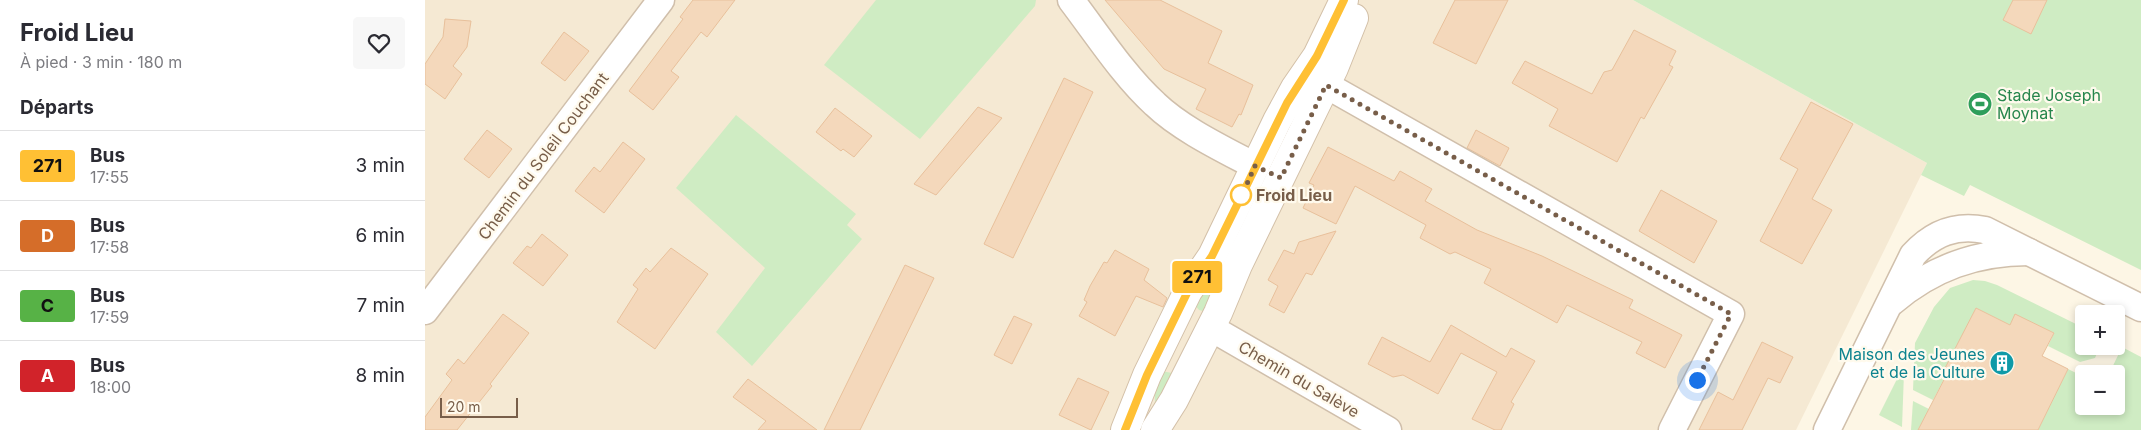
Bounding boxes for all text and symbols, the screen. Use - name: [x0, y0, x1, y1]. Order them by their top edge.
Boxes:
- button: heart: [353, 17, 405, 69]
- text: Froid Lieu: [20, 18, 134, 47]
- text: À pied · 3 min · 180 m: [20, 52, 182, 72]
- street label: Chemin du Soleil Couchant: [474, 68, 612, 244]
- place label: Stade Joseph Moynat: [1997, 85, 2101, 123]
- sports icon: Stade Joseph Moynat: [1967, 91, 1993, 117]
- text: Départs: [20, 96, 94, 119]
- text: Bus: [90, 144, 125, 167]
- text: 3 min: [355, 154, 405, 177]
- text: 271: [33, 155, 62, 176]
- text: 17:55: [90, 167, 129, 187]
- marker: Froid Lieu: [1230, 184, 1252, 206]
- place label: Froid Lieu: [1256, 185, 1332, 205]
- text: Bus: [90, 214, 125, 237]
- text: 6 min: [355, 224, 405, 247]
- text: D: [41, 225, 54, 246]
- text: 17:58: [90, 237, 129, 257]
- line badge: 271: [1168, 261, 1226, 293]
- text: 271: [1182, 266, 1212, 287]
- text: Bus: [90, 284, 125, 307]
- text: 7 min: [356, 294, 405, 317]
- text: C: [41, 295, 54, 316]
- map controls: [2075, 305, 2125, 415]
- button: +: [2075, 305, 2125, 355]
- text: 17:59: [90, 307, 129, 327]
- street label: Chemin du Salève: [1235, 336, 1363, 422]
- place label: Maison des Jeunes et de la Culture: [1838, 344, 1985, 382]
- building icon: Maison des Jeunes et de la Culture: [1989, 350, 2015, 376]
- text: Bus: [90, 354, 125, 377]
- text: 8 min: [355, 364, 405, 387]
- text: A: [41, 365, 54, 386]
- button: −: [2075, 365, 2125, 415]
- your location: [1685, 368, 1710, 393]
- text: 18:00: [90, 377, 131, 397]
- scale bar: [440, 395, 517, 418]
- text: 20 m: [447, 398, 481, 415]

